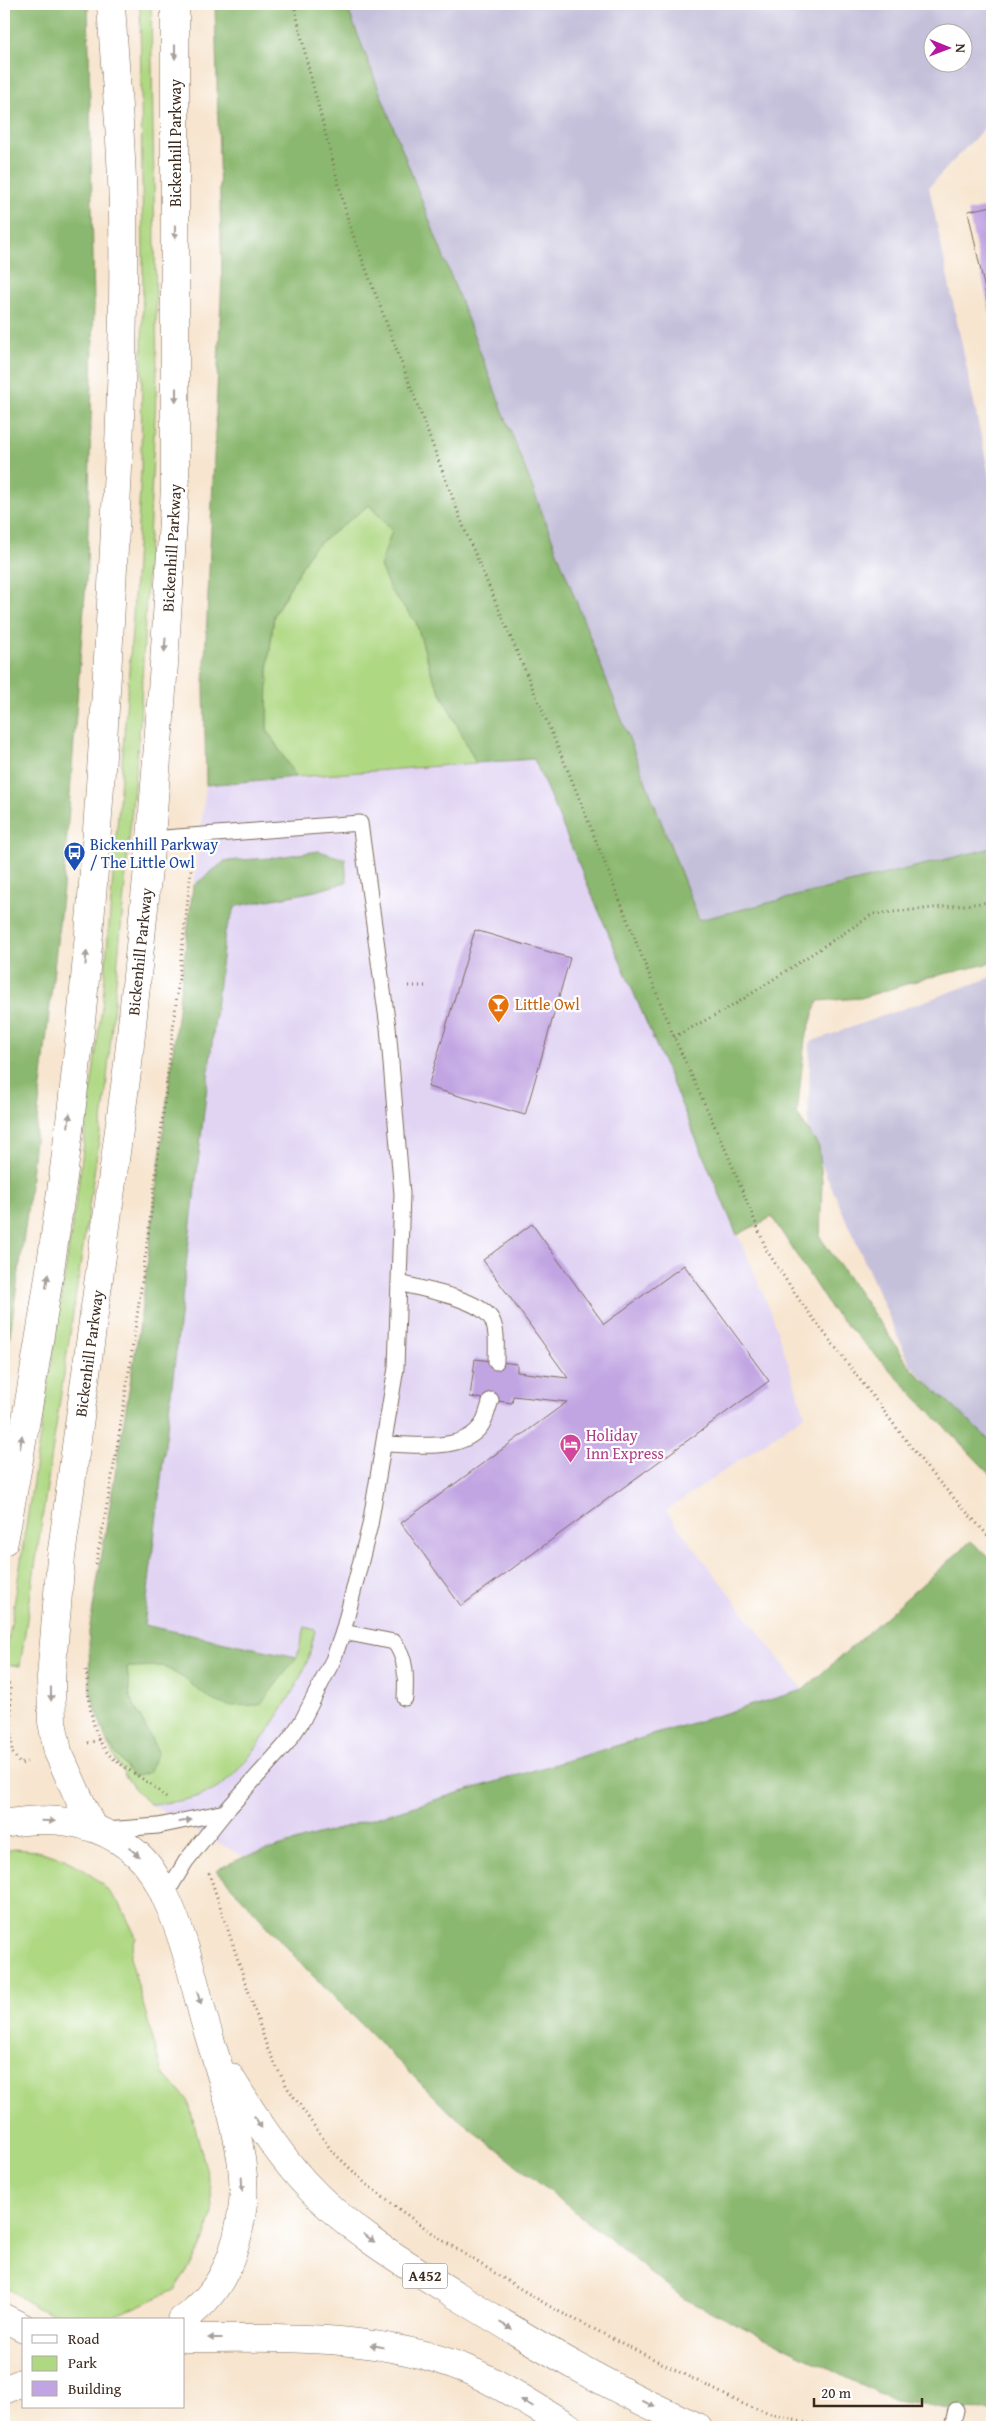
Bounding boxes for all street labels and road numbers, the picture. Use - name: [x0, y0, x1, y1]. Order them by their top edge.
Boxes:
- street label: Bickenhill Parkway: [163, 79, 187, 207]
- street label: Bickenhill Parkway: [155, 484, 187, 613]
- street label: Bickenhill Parkway: [121, 886, 158, 1017]
- street label: Bickenhill Parkway: [68, 1288, 109, 1418]
- road number: A452: [402, 2264, 448, 2288]

